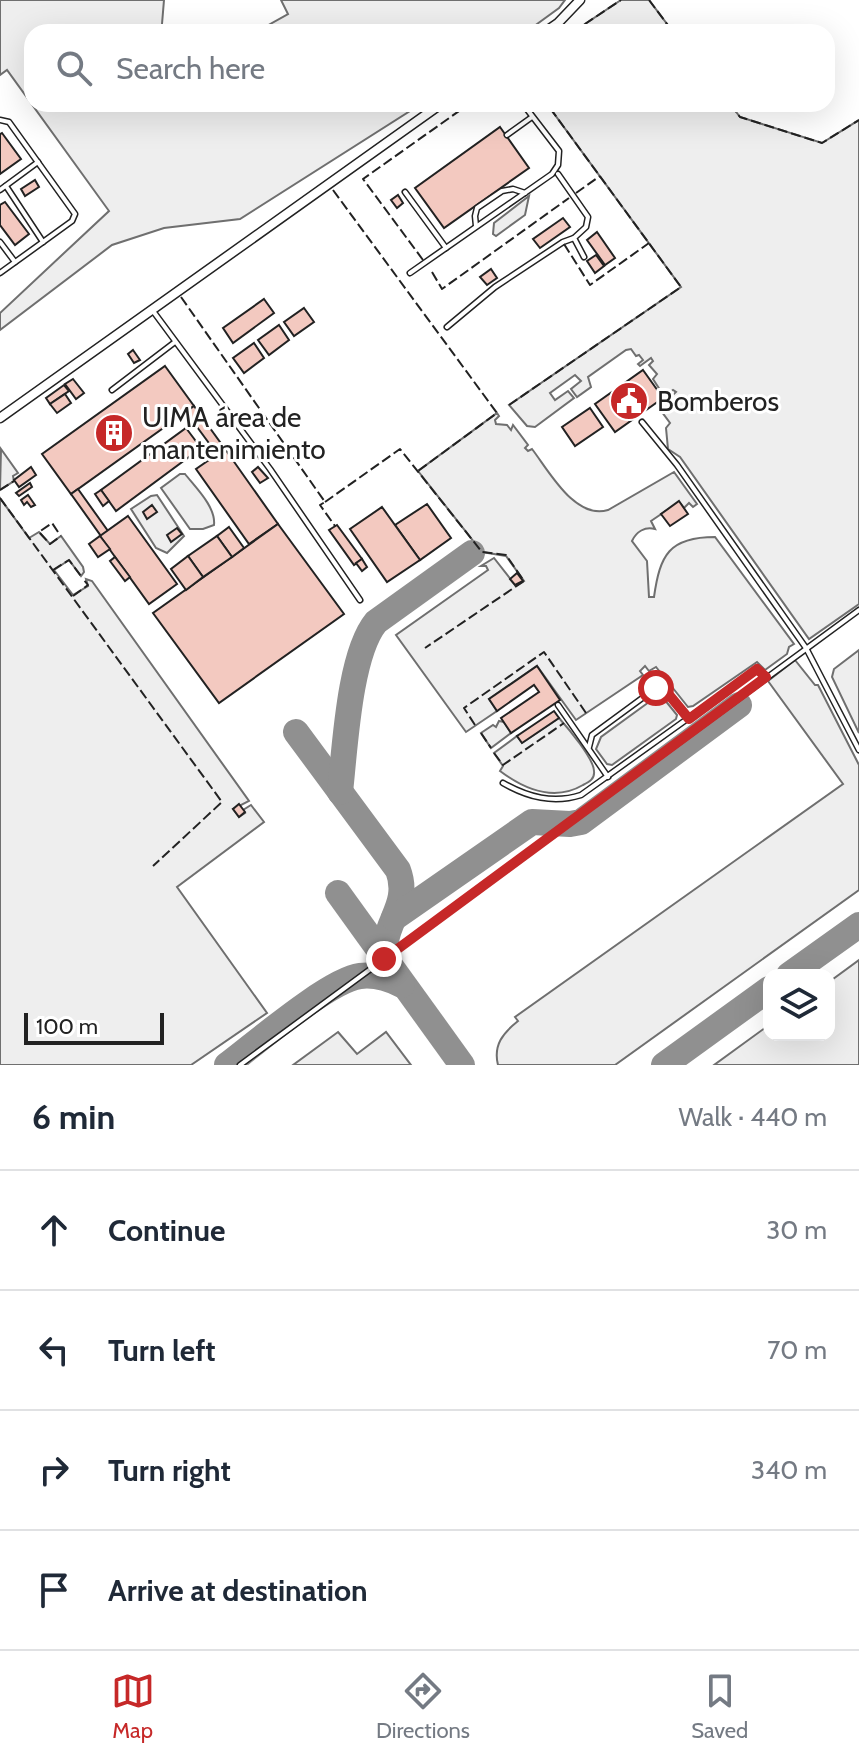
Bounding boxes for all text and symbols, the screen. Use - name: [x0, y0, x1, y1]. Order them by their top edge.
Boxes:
- search box: [24, 24, 835, 112]
- icon: search: [52, 46, 96, 90]
- text: Search here: [116, 50, 265, 87]
- public building icon: Bomberos: [608, 380, 650, 422]
- place label: Bomberos: [657, 384, 779, 418]
- place label: UIMA área de mantenimiento: [142, 400, 326, 466]
- building icon: UIMA área de mantenimiento: [93, 412, 135, 454]
- route start: [638, 670, 674, 706]
- route end: [366, 941, 402, 977]
- map controls: [763, 969, 835, 1041]
- button: layers: [763, 969, 835, 1041]
- scale bar: [24, 1009, 164, 1045]
- text: 100 m: [36, 1013, 98, 1040]
- text: 6 min: [32, 1096, 115, 1138]
- text: Walk · 440 m: [678, 1101, 827, 1133]
- icon: ahead: [32, 1208, 76, 1252]
- text: Continue: [108, 1212, 225, 1249]
- text: 30 m: [766, 1214, 827, 1246]
- icon: left: [32, 1328, 76, 1372]
- text: Turn left: [108, 1332, 216, 1369]
- text: 70 m: [767, 1334, 827, 1366]
- icon: right: [32, 1448, 76, 1492]
- text: Turn right: [108, 1452, 231, 1489]
- text: 340 m: [751, 1454, 827, 1486]
- icon: arrive: [32, 1568, 76, 1612]
- text: Arrive at destination: [108, 1572, 368, 1609]
- tab: Map: [111, 1669, 155, 1744]
- tab: Directions: [376, 1669, 470, 1744]
- tab: Saved: [691, 1669, 748, 1744]

